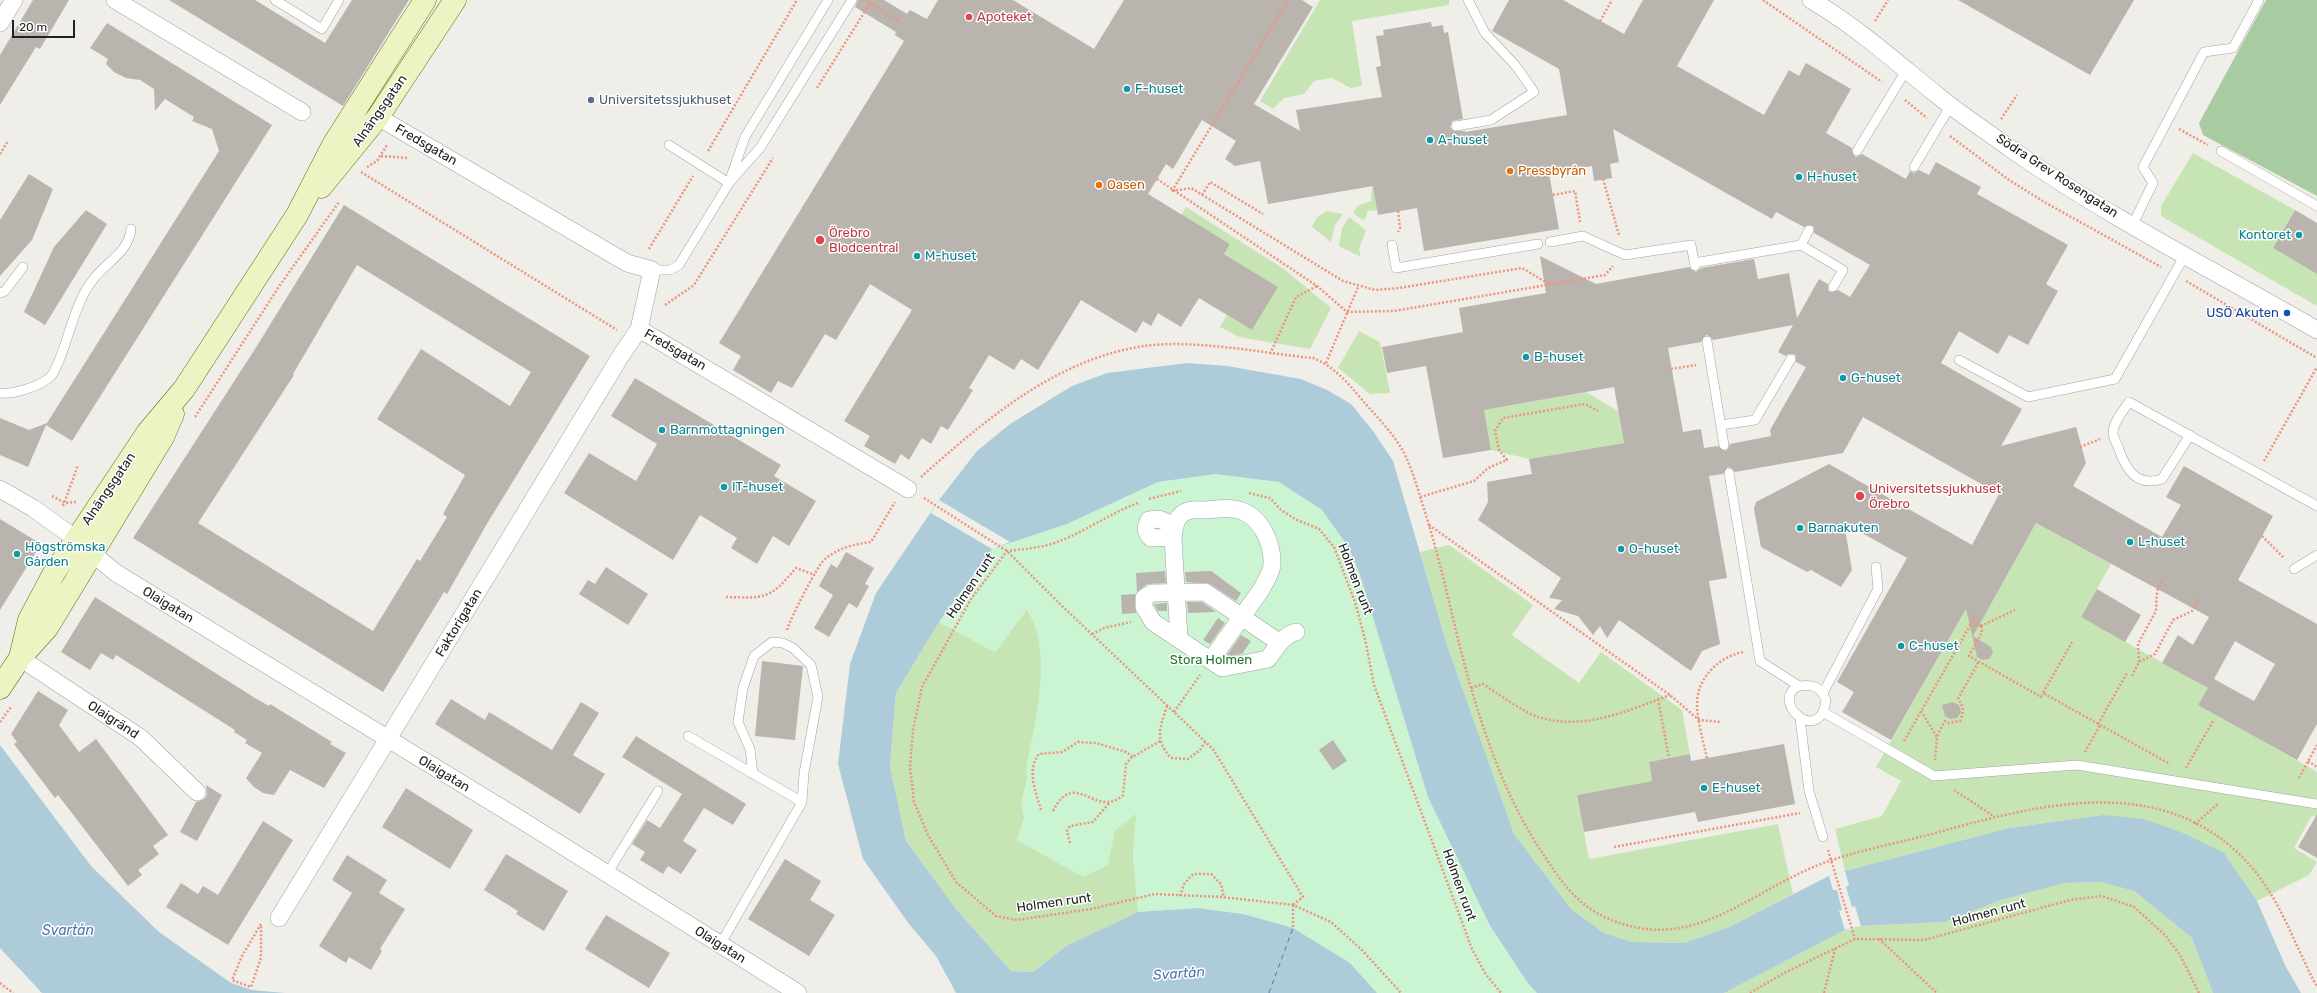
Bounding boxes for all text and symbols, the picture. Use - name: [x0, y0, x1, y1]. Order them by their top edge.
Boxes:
- place label: Apoteket: [977, 9, 1032, 25]
- scale bar: [14, 12, 77, 38]
- marker: Apoteket: [964, 12, 974, 22]
- text: 20 m: [19, 20, 47, 34]
- street label: Alnängsgatan: [349, 72, 411, 150]
- place label: F-huset: [1135, 81, 1183, 97]
- marker: F-huset: [1122, 84, 1132, 94]
- place label: Universitetssjukhuset: [599, 92, 731, 108]
- marker: Universitetssjukhuset: [586, 95, 596, 105]
- street label: Fredsgatan: [392, 121, 460, 169]
- street label: Södra Grev Rosengatan: [1993, 131, 2121, 221]
- place label: A-huset: [1438, 132, 1487, 148]
- marker: A-huset: [1425, 135, 1435, 145]
- place label: Pressbyrån: [1518, 163, 1586, 179]
- marker: Pressbyrån: [1505, 166, 1515, 176]
- place label: H-huset: [1807, 169, 1857, 185]
- marker: H-huset: [1794, 172, 1804, 182]
- place label: Oasen: [1107, 177, 1145, 193]
- marker: Oasen: [1094, 180, 1104, 190]
- place label: Örebro Blodcentral: [829, 225, 899, 256]
- place label: Kontoret: [2239, 227, 2291, 243]
- marker: Kontoret: [2294, 230, 2304, 240]
- marker: Örebro Blodcentral: [814, 234, 826, 246]
- place label: M-huset: [925, 248, 976, 264]
- marker: M-huset: [912, 251, 922, 261]
- place label: USÖ Akuten: [2206, 305, 2279, 321]
- marker: USÖ Akuten: [2282, 308, 2292, 318]
- street label: Fredsgatan: [641, 326, 709, 374]
- place label: B-huset: [1534, 349, 1584, 365]
- marker: B-huset: [1521, 352, 1531, 362]
- place label: G-huset: [1851, 370, 1901, 386]
- marker: G-huset: [1838, 373, 1848, 383]
- place label: Barnmottagningen: [670, 422, 785, 438]
- marker: Barnmottagningen: [657, 425, 667, 435]
- street label: Alnängsgatan: [79, 450, 139, 528]
- place label: IT-huset: [732, 479, 783, 495]
- place label: Universitetssjukhuset Örebro: [1869, 481, 2001, 512]
- marker: IT-huset: [719, 482, 729, 492]
- marker: Universitetssjukhuset Örebro: [1854, 490, 1866, 502]
- place label: Barnakuten: [1808, 520, 1879, 536]
- marker: Barnakuten: [1795, 523, 1805, 533]
- place label: L-huset: [2138, 534, 2185, 550]
- marker: L-huset: [2125, 537, 2135, 547]
- place label: Högströmska Gården: [25, 539, 105, 570]
- street label: Holmen runt: [1334, 541, 1376, 617]
- place label: O-huset: [1629, 541, 1679, 557]
- marker: O-huset: [1616, 544, 1626, 554]
- marker: Högströmska Gården: [12, 549, 22, 559]
- street label: Holmen runt: [943, 550, 999, 622]
- street label: Olaigatan: [139, 584, 197, 626]
- street label: Faktorigatan: [433, 586, 485, 660]
- place label: C-huset: [1909, 638, 1958, 654]
- marker: C-huset: [1896, 641, 1906, 651]
- park label: Stora Holmen: [1170, 652, 1252, 668]
- street label: Olaigränd: [85, 698, 141, 742]
- street label: Olaigatan: [415, 753, 473, 795]
- place label: E-huset: [1712, 780, 1761, 796]
- marker: E-huset: [1699, 783, 1709, 793]
- street label: Holmen runt: [1439, 847, 1479, 923]
- street label: Holmen runt: [1016, 890, 1092, 916]
- street label: Holmen runt: [1951, 896, 2027, 930]
- water label: Svartån: [42, 923, 94, 939]
- street label: Olaigatan: [692, 923, 748, 967]
- water label: Svartån: [1152, 964, 1206, 984]

